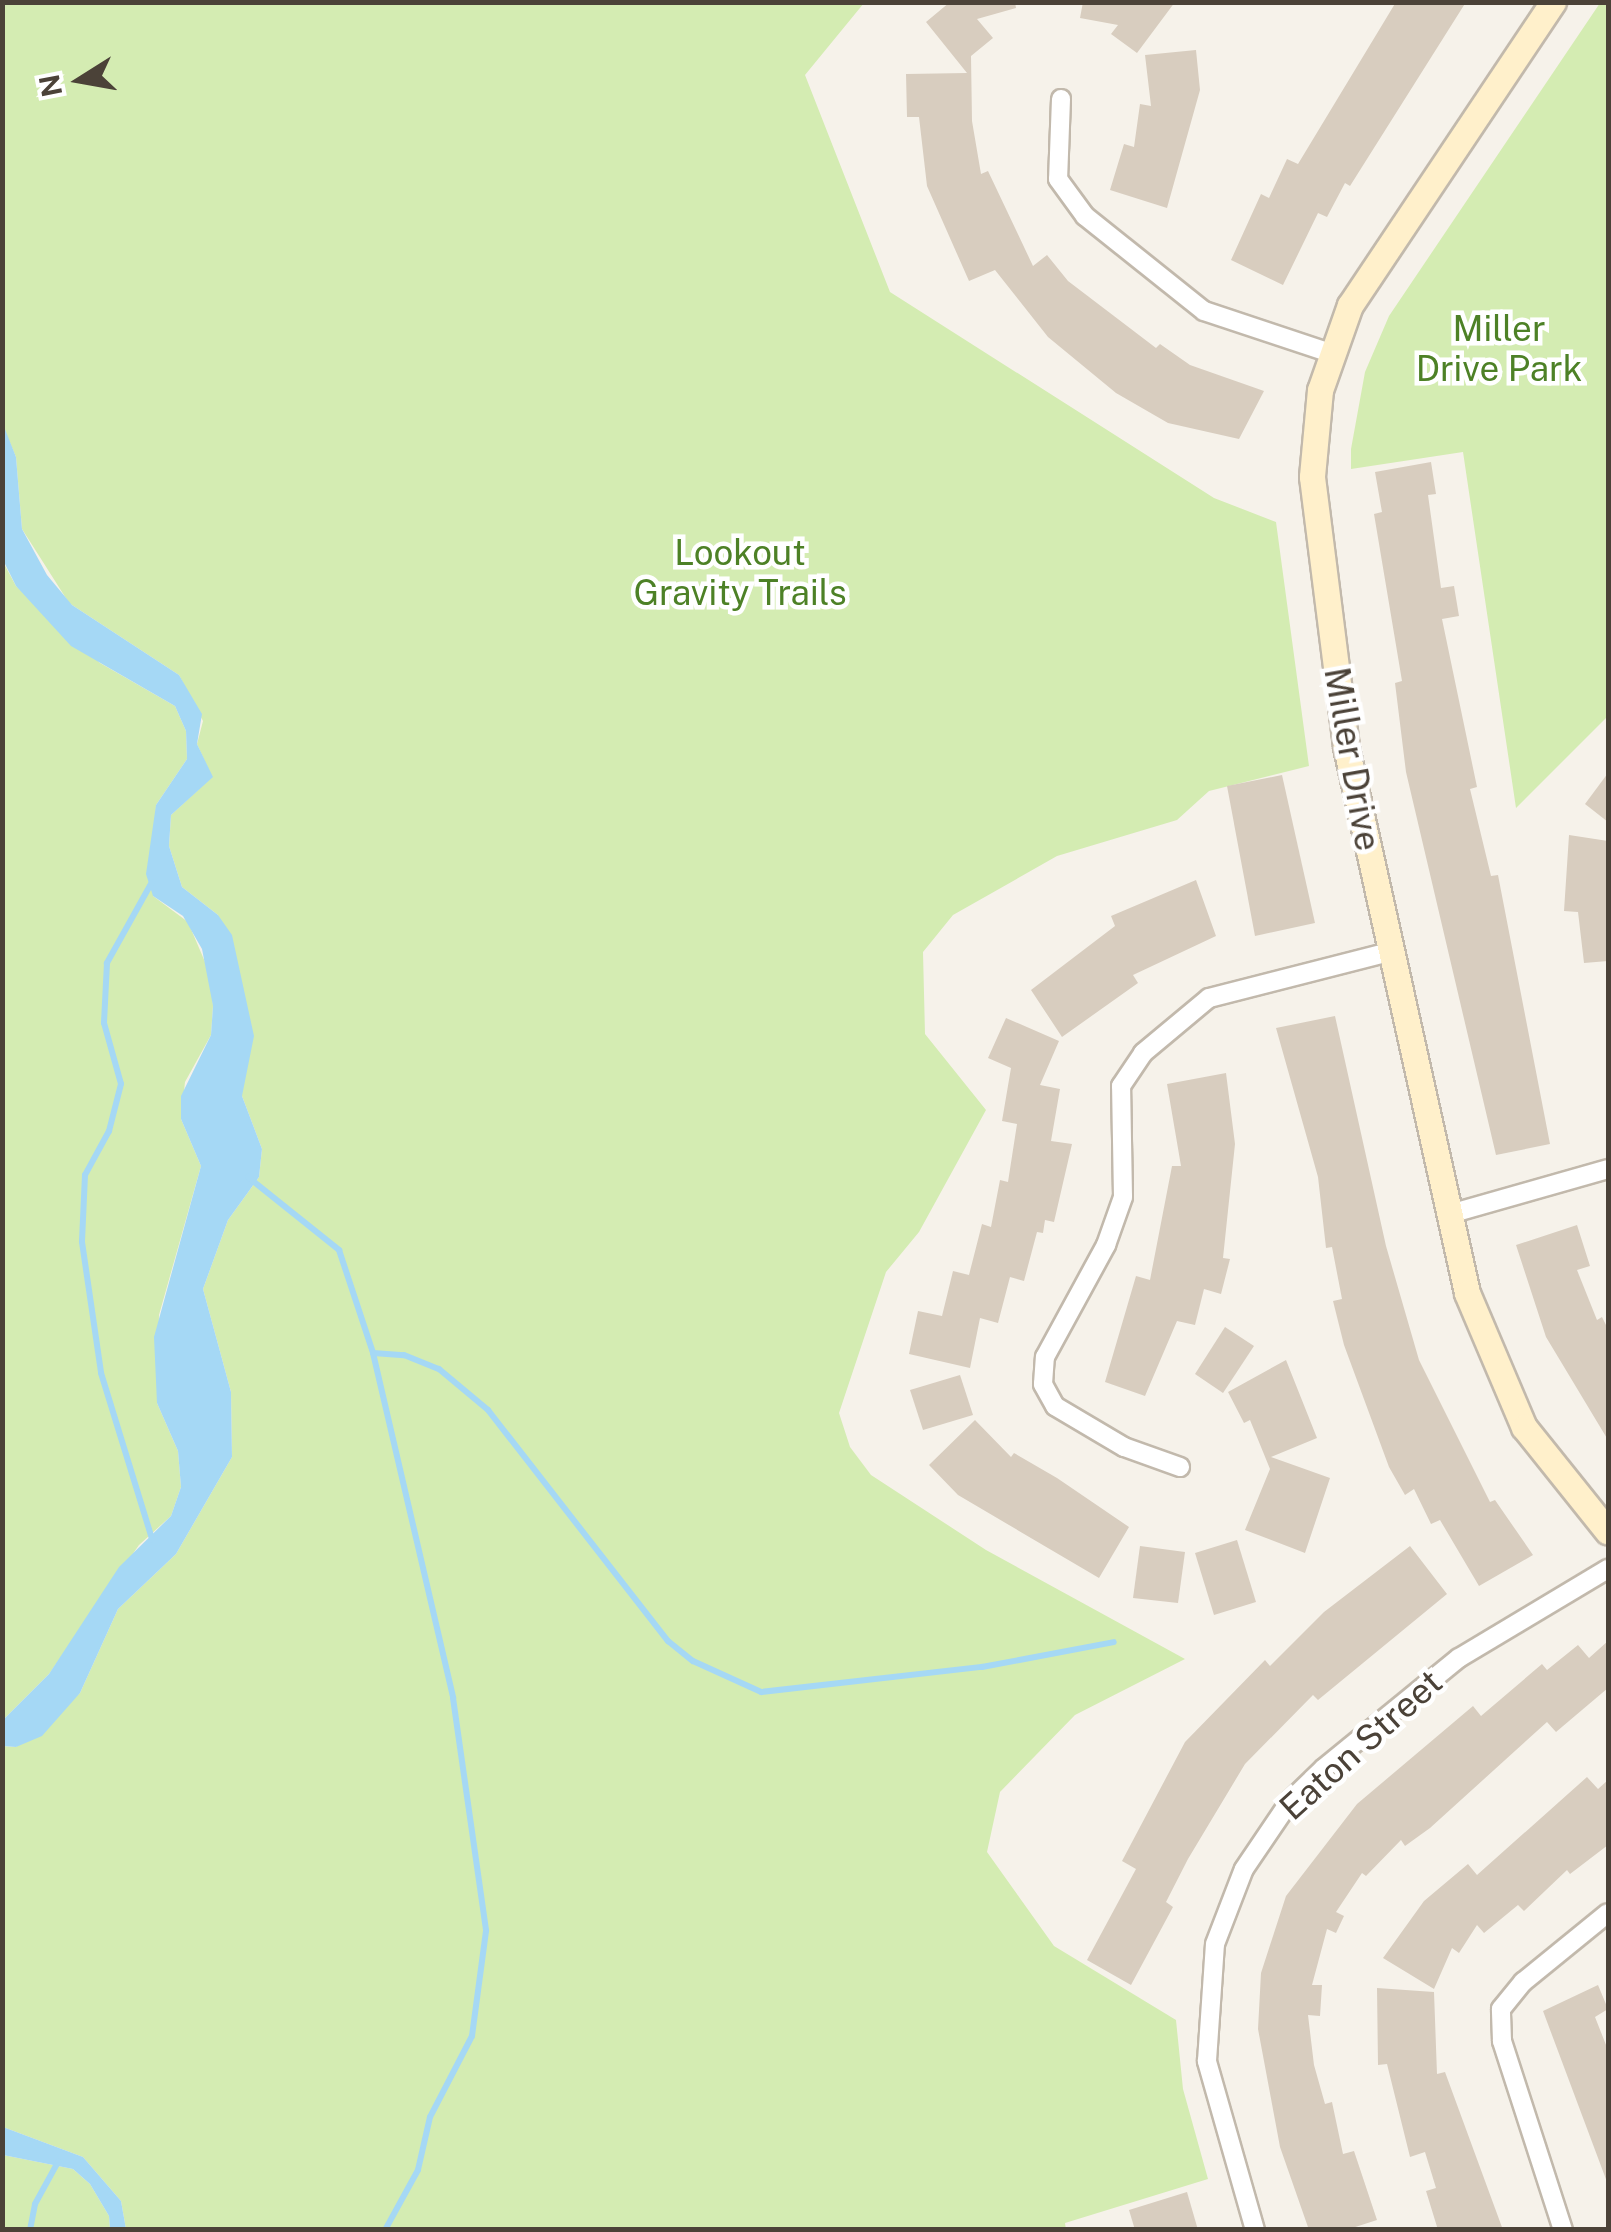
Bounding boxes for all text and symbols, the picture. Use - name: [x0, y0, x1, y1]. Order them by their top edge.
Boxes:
- north arrow: [30, 30, 130, 130]
- text: N: [32, 72, 68, 100]
- park label: Miller Drive Park: [1416, 308, 1582, 390]
- park label: Lookout Gravity Trails: [633, 532, 847, 614]
- street label: Miller Drive: [1315, 664, 1389, 854]
- street label: Eaton Street: [1271, 1661, 1451, 1829]

